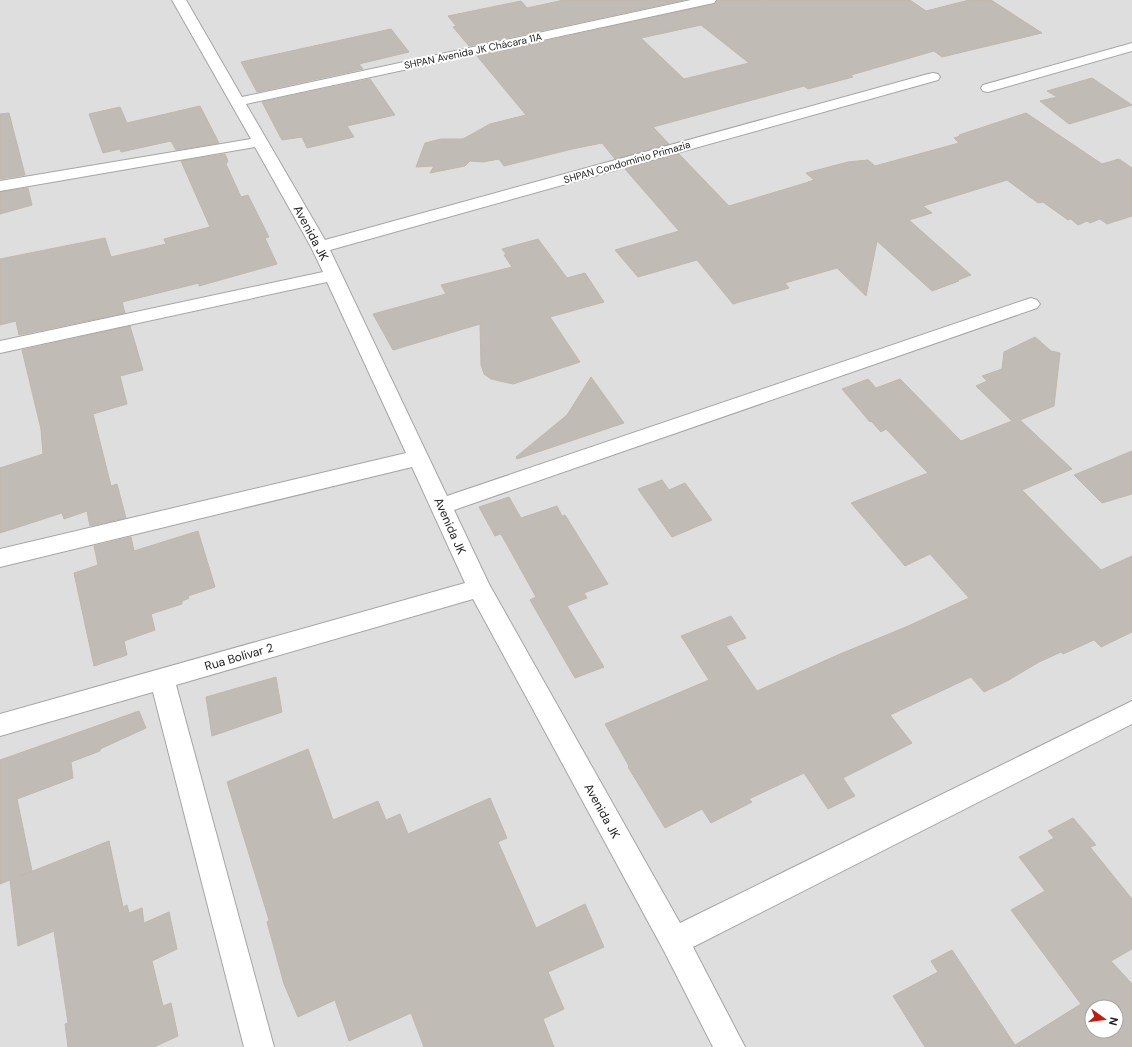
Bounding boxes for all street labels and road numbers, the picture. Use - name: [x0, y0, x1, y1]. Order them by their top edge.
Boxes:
- street label: SHPAN Avenida JK Chácara 11A: [403, 30, 544, 72]
- street label: SHPAN Condomínio Primazia: [562, 138, 692, 186]
- street label: Avenida JK: [290, 203, 332, 263]
- street label: Avenida JK: [430, 495, 470, 557]
- street label: Rua Bolivar 2: [203, 640, 275, 674]
- street label: Avenida JK: [580, 781, 624, 841]

